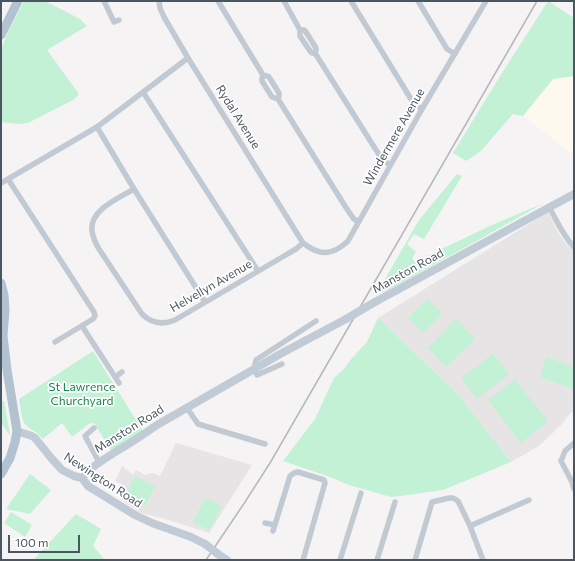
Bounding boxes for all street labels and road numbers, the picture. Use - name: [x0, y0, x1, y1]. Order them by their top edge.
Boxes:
- street label: Rydal Avenue: [213, 82, 263, 152]
- street label: Windermere Avenue: [360, 86, 428, 188]
- street label: Manston Road: [370, 246, 446, 296]
- street label: Helvellyn Avenue: [168, 257, 254, 315]
- street label: Manston Road: [92, 402, 166, 456]
- street label: Newington Road: [61, 449, 145, 511]

